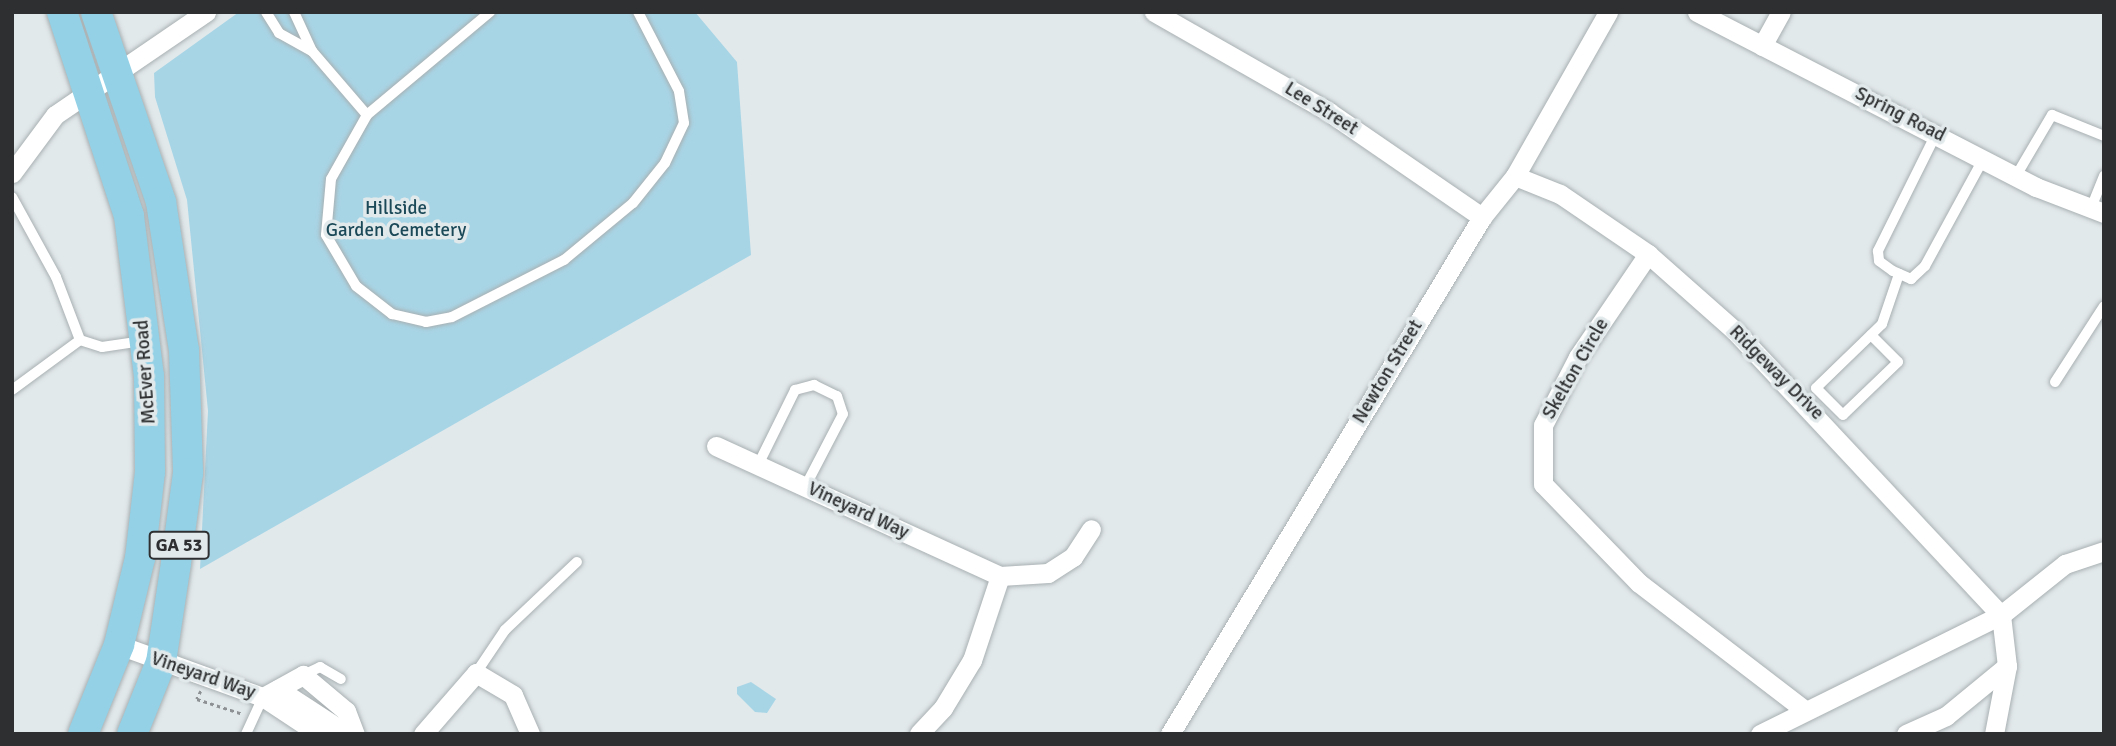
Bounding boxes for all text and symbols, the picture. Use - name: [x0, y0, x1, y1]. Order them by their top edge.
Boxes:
- street label: Lee Street: [1280, 78, 1362, 140]
- street label: Spring Road: [1851, 83, 1949, 147]
- park label: Hillside Garden Cemetery: [326, 198, 466, 242]
- street label: Skelton Circle: [1538, 315, 1614, 423]
- street label: Newton Street: [1348, 316, 1428, 428]
- street label: McEver Road: [131, 319, 161, 425]
- street label: Ridgeway Drive: [1724, 321, 1828, 425]
- street label: Vineyard Way: [804, 478, 912, 544]
- road number: GA 53: [148, 530, 210, 560]
- street label: Vineyard Way: [148, 648, 258, 704]

